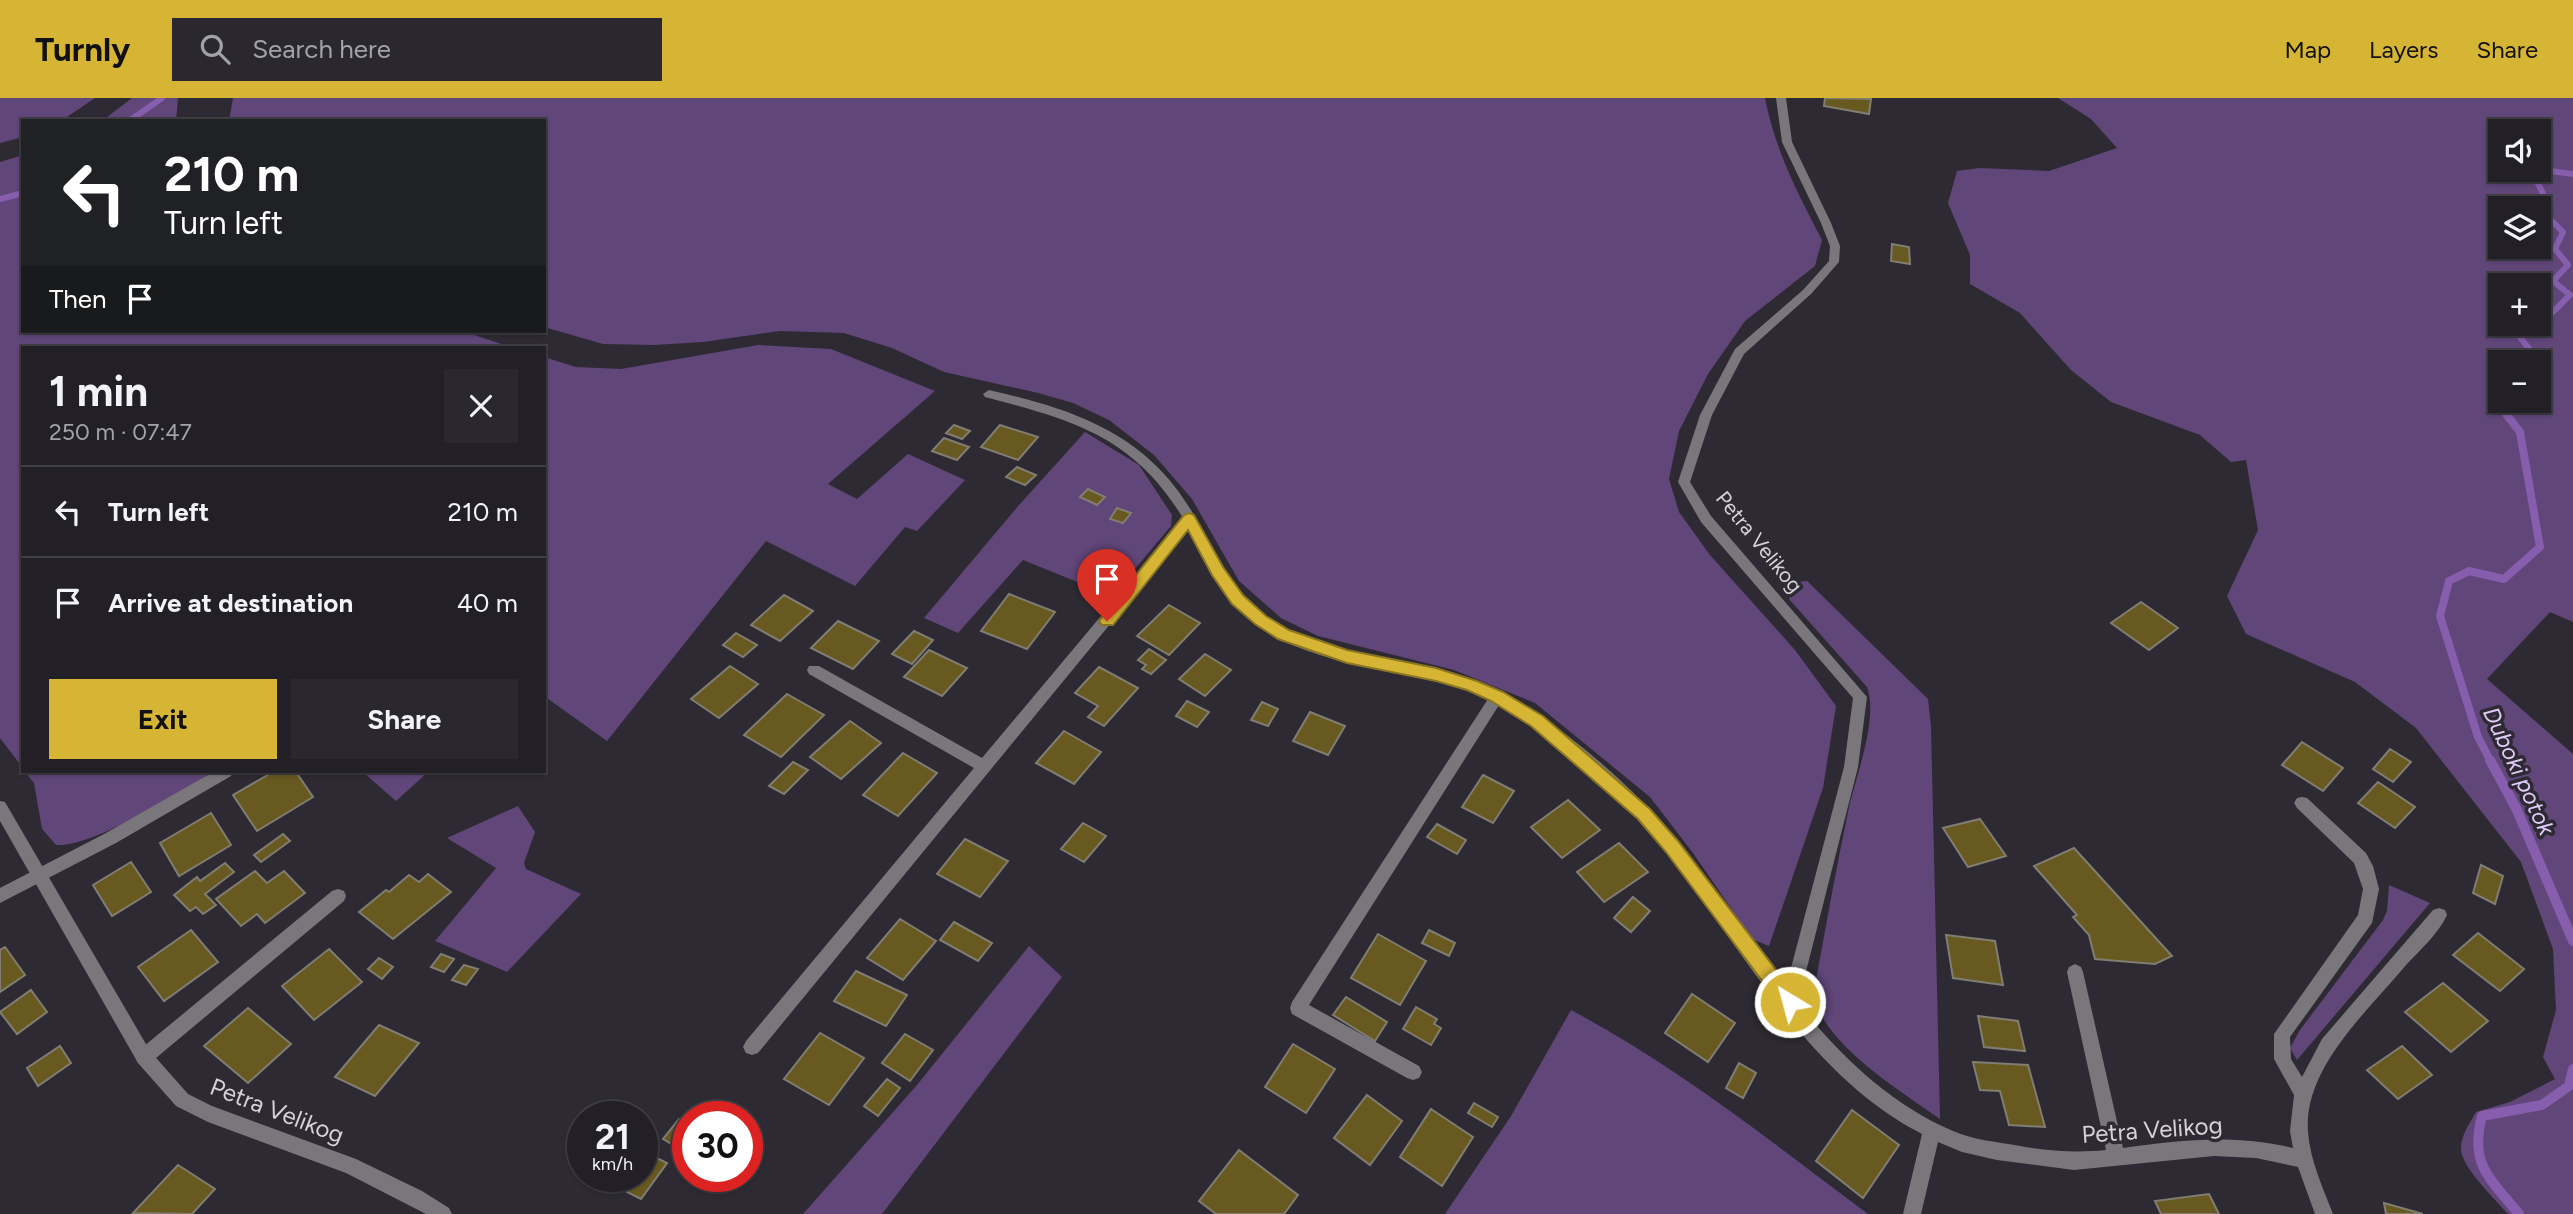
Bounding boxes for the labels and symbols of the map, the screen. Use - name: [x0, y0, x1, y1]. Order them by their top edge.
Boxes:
- street label: Petra Velikog: [1711, 486, 1808, 598]
- pin: [1077, 549, 1137, 621]
- water label: Duboki potok: [2477, 703, 2561, 840]
- position arrow: [1753, 965, 1827, 1039]
- street label: Petra Velikog: [206, 1072, 348, 1149]
- speed limit sign: 30: [672, 1101, 763, 1192]
- street label: Petra Velikog: [2081, 1110, 2223, 1149]

